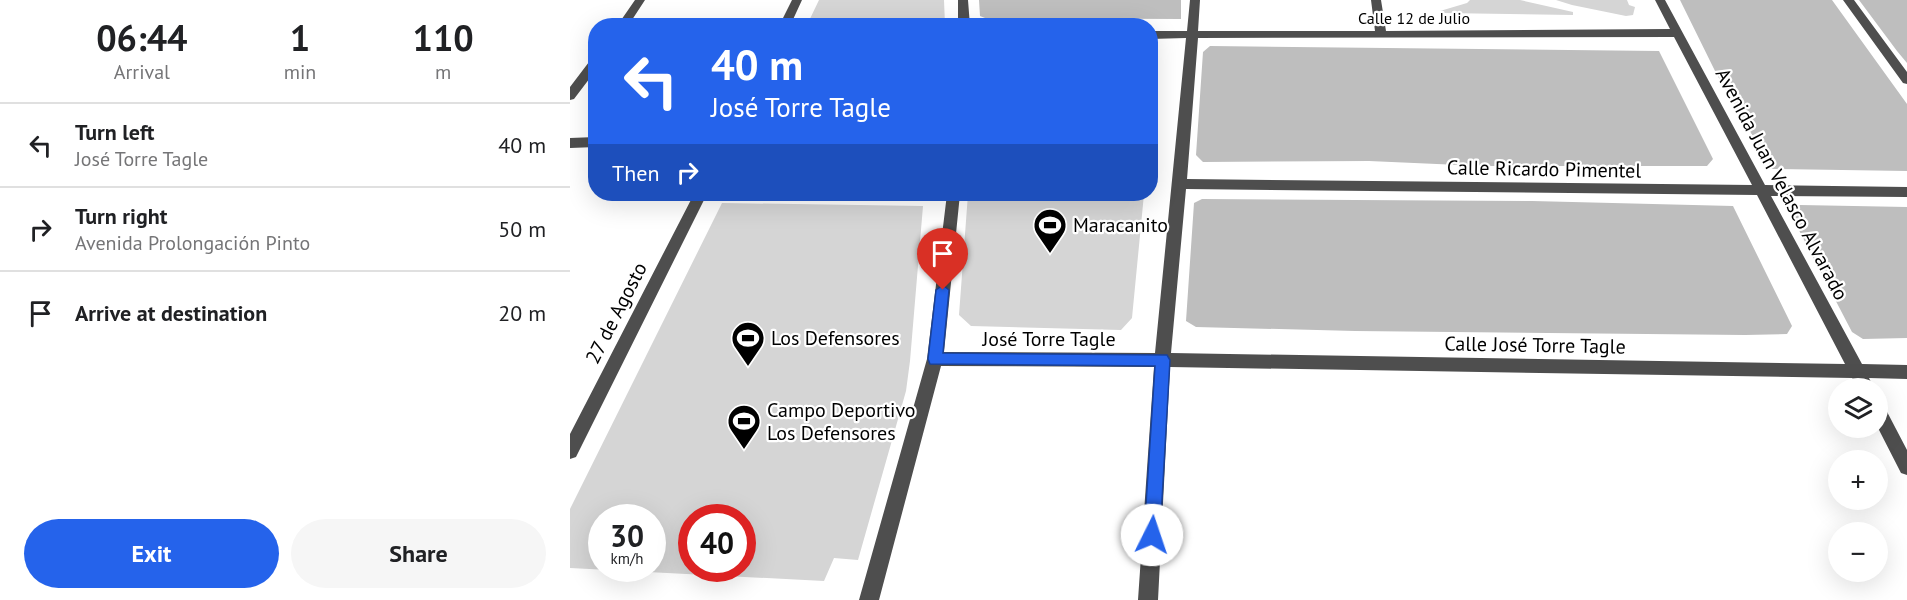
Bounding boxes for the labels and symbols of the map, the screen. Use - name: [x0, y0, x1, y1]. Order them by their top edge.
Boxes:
- street label: Calle 12 de Julio: [1358, 8, 1470, 28]
- street label: Avenida Juan Velasco Alvarado: [1710, 64, 1854, 304]
- street label: Calle Ricardo Pimentel: [1447, 154, 1642, 184]
- sports icon: Maracanito: [1032, 207, 1068, 254]
- place label: Maracanito: [1073, 212, 1168, 238]
- pin: [917, 228, 968, 290]
- street label: 27 de Agosto: [579, 258, 653, 368]
- sports icon: Los Defensores: [730, 320, 766, 367]
- place label: Los Defensores: [771, 325, 900, 351]
- street label: José Torre Tagle: [981, 326, 1116, 352]
- street label: Calle José Torre Tagle: [1444, 330, 1626, 360]
- place label: Campo Deportivo Los Defensores: [767, 397, 916, 446]
- sports icon: Campo Deportivo Los Defensores: [726, 403, 762, 450]
- position arrow: [1120, 503, 1184, 567]
- speed limit sign: 40: [678, 504, 756, 582]

